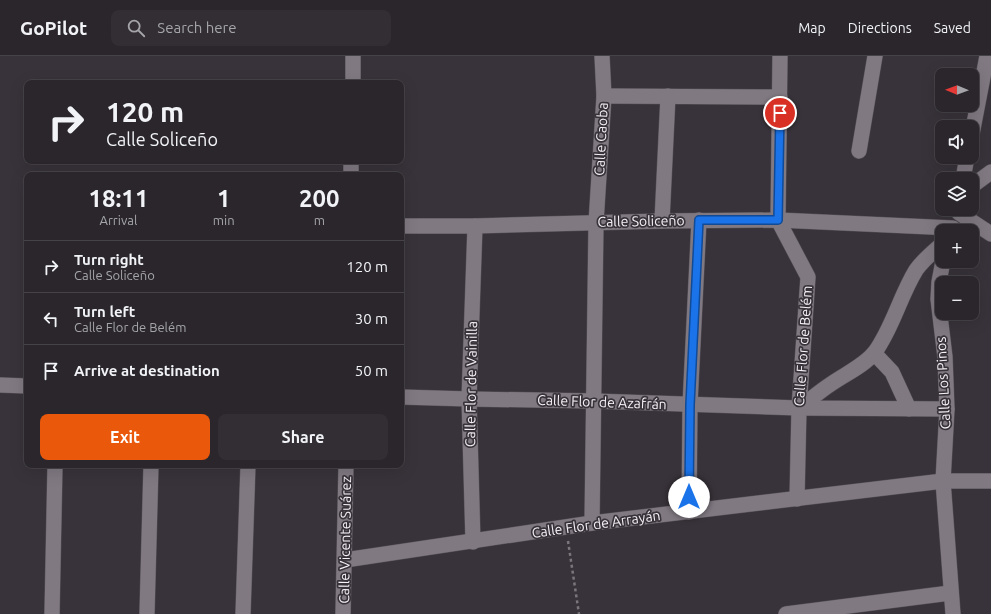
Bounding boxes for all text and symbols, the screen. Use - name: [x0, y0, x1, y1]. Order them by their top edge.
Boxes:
- search box: [111, 10, 391, 46]
- text: GoPilot: [20, 17, 87, 39]
- icon: search: [125, 17, 147, 39]
- text: Search here: [157, 19, 237, 36]
- text: Map: [798, 20, 826, 36]
- text: Directions: [848, 20, 912, 36]
- text: Saved: [934, 20, 971, 36]
- north arrow: [935, 68, 979, 112]
- map controls: [935, 68, 979, 320]
- icon: right: [40, 96, 92, 148]
- text: 120 m: [106, 96, 184, 127]
- pin: [763, 96, 797, 130]
- street label: Calle Caoba: [591, 102, 611, 176]
- icon: arrive: [769, 102, 791, 124]
- button: sound: [935, 120, 979, 164]
- text: Calle Soliceño: [106, 129, 218, 149]
- button: layers: [935, 172, 979, 216]
- text: 18:11: [88, 185, 148, 212]
- text: 1: [217, 185, 230, 212]
- text: 200: [299, 185, 340, 212]
- street label: Calle Soliceño: [597, 212, 685, 230]
- text: Arrival: [99, 213, 137, 227]
- text: min: [213, 213, 235, 227]
- text: m: [314, 213, 325, 227]
- button: +: [935, 224, 979, 268]
- text: Turn right: [74, 251, 144, 268]
- icon: right: [40, 256, 62, 278]
- text: 120 m: [346, 258, 388, 275]
- text: Calle Soliceño: [74, 268, 155, 282]
- button: −: [935, 276, 979, 320]
- street label: Calle Flor de Belém: [791, 285, 815, 407]
- text: Turn left: [74, 303, 135, 320]
- icon: left: [40, 308, 62, 330]
- text: 30 m: [355, 310, 388, 327]
- text: Calle Flor de Belém: [74, 320, 186, 334]
- street label: Calle Flor de Vainilla: [462, 321, 480, 447]
- street label: Calle Los Pinos: [933, 336, 953, 430]
- icon: arrive: [40, 360, 62, 382]
- text: Arrive at destination: [74, 362, 220, 379]
- text: 50 m: [355, 362, 388, 379]
- street label: Calle Flor de Azafrán: [537, 392, 667, 412]
- button: Exit: [40, 414, 210, 460]
- button: Share: [218, 414, 388, 460]
- street label: Calle Vicente Suárez: [336, 476, 354, 604]
- position arrow: [668, 476, 710, 518]
- street label: Calle Flor de Arrayán: [531, 507, 661, 541]

